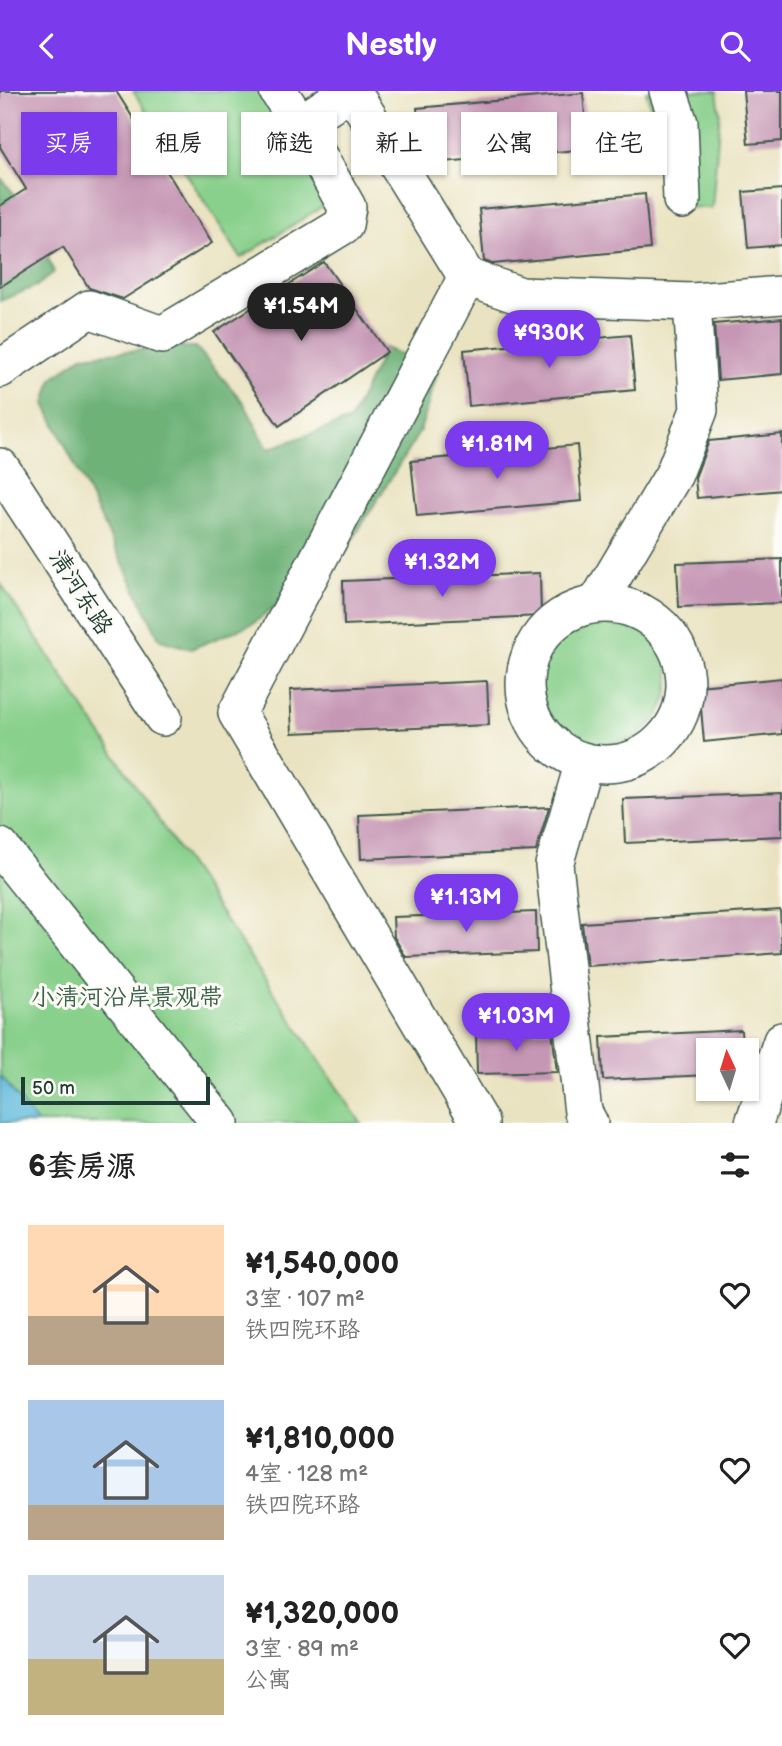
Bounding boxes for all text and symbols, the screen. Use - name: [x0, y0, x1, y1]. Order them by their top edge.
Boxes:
- text: Nestly: [345, 26, 437, 65]
- icon: back: [28, 27, 66, 65]
- icon: search: [716, 27, 754, 65]
- chip: 买房: [21, 112, 117, 175]
- chip: 租房: [131, 112, 227, 175]
- chip: 筛选: [241, 112, 337, 175]
- chip: 新上: [351, 112, 447, 175]
- chip: 公寓: [461, 112, 557, 175]
- chip: 住宅: [571, 112, 667, 175]
- pin: ¥1.54M: [244, 283, 358, 343]
- text: ¥1.54M: [263, 292, 339, 320]
- pin: ¥930K: [500, 310, 598, 370]
- text: ¥930K: [513, 319, 585, 347]
- pin: ¥1.81M: [440, 421, 554, 481]
- text: ¥1.81M: [461, 430, 533, 458]
- pin: ¥1.32M: [385, 539, 499, 599]
- street label: 清河东路: [42, 544, 119, 640]
- text: ¥1.32M: [404, 548, 480, 576]
- pin: ¥1.13M: [409, 875, 523, 934]
- text: ¥1.13M: [430, 883, 502, 911]
- park label: 小清河沿岸景观带: [31, 983, 223, 1012]
- pin: ¥1.03M: [459, 993, 573, 1053]
- text: ¥1.03M: [478, 1002, 554, 1030]
- north arrow: [696, 1038, 760, 1101]
- map controls: [696, 1038, 759, 1101]
- scale bar: [21, 1074, 210, 1106]
- text: 50 m: [32, 1077, 75, 1100]
- icon: filters: [716, 1146, 754, 1184]
- text: 6套房源: [28, 1149, 136, 1185]
- text: ¥1,540,000: [245, 1246, 399, 1282]
- icon: home: [84, 1253, 168, 1337]
- icon: heart: [716, 1276, 754, 1314]
- text: 3室 · 107 m²: [245, 1285, 365, 1313]
- text: 铁四院环路: [245, 1316, 360, 1344]
- text: ¥1,810,000: [245, 1421, 395, 1457]
- icon: home: [84, 1428, 168, 1512]
- icon: heart: [716, 1451, 754, 1489]
- text: 4室 · 128 m²: [245, 1460, 368, 1488]
- text: 铁四院环路: [245, 1491, 360, 1519]
- text: ¥1,320,000: [245, 1596, 399, 1632]
- icon: home: [84, 1603, 168, 1687]
- icon: heart: [716, 1626, 754, 1664]
- text: 3室 · 89 m²: [245, 1635, 359, 1663]
- text: 公寓: [245, 1666, 291, 1694]

